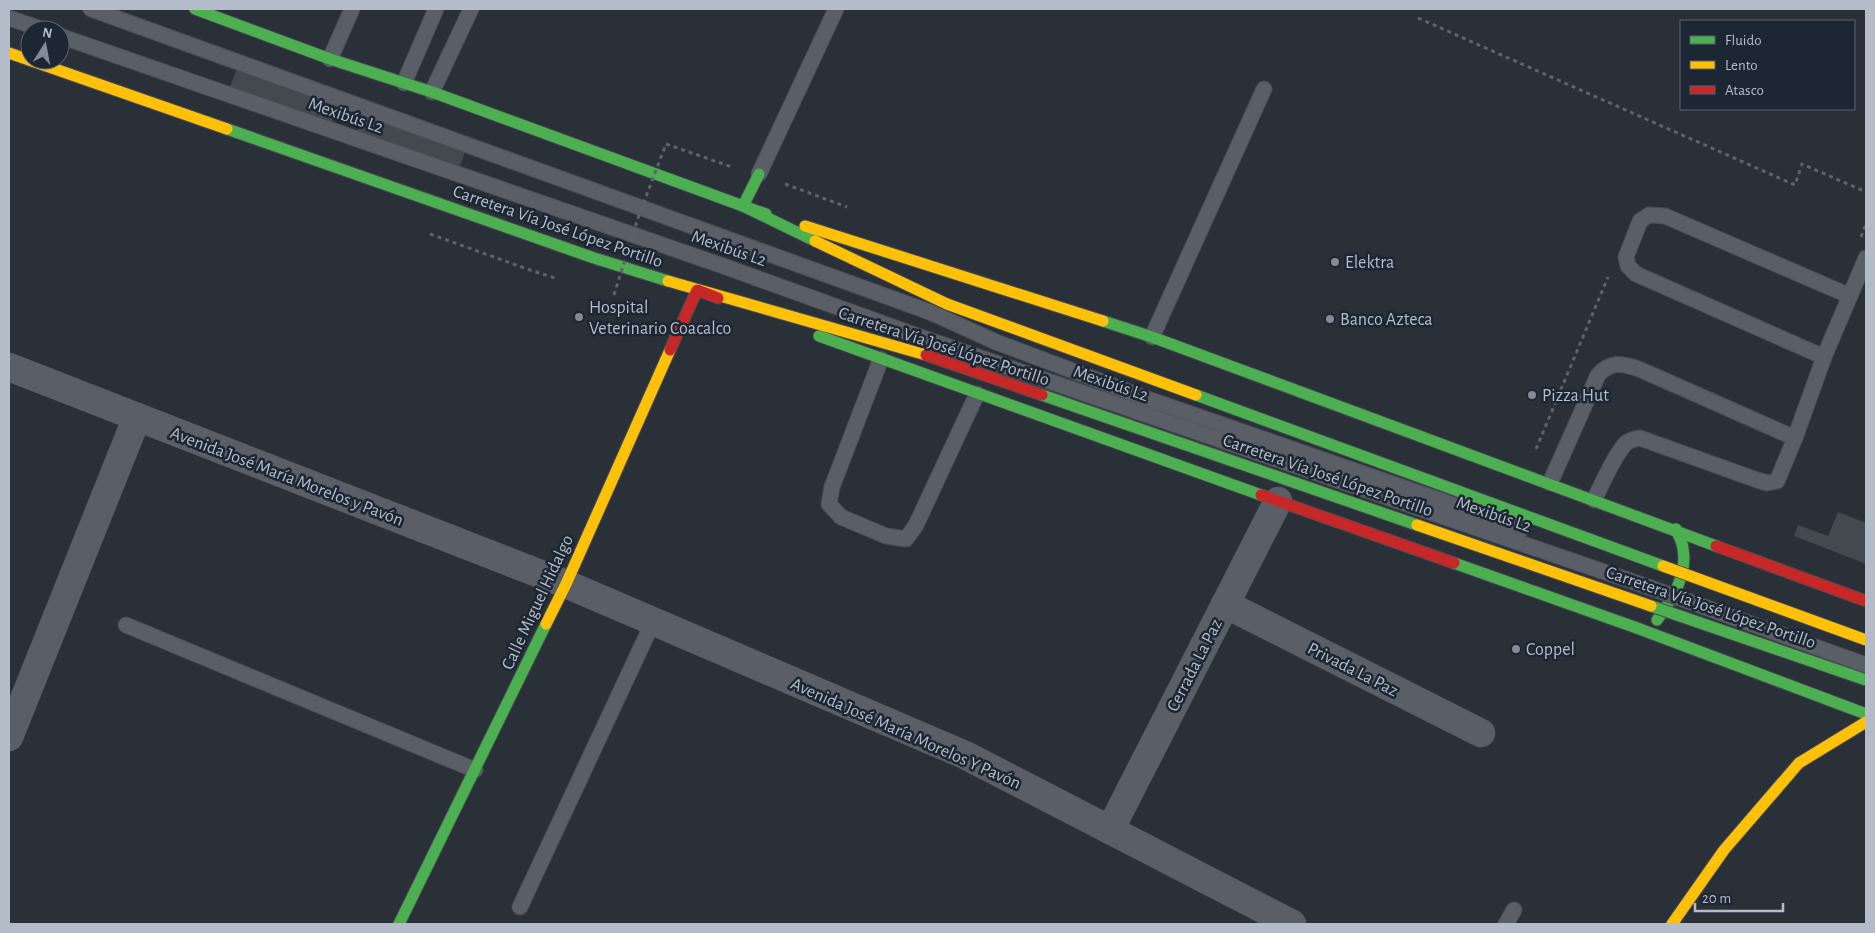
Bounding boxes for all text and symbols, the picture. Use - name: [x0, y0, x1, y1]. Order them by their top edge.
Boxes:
- north arrow: [20, 20, 70, 70]
- legend: [1680, 20, 1855, 110]
- text: N: [41, 25, 53, 41]
- text: Fluido: [1725, 33, 1762, 48]
- text: Lento: [1725, 58, 1758, 73]
- text: Atasco: [1725, 83, 1764, 98]
- street label: Mexibús L2: [306, 95, 386, 137]
- street label: Carretera Vía José López Portillo: [450, 183, 665, 271]
- street label: Mexibús L2: [689, 228, 769, 270]
- place label: Elektra: [1345, 254, 1394, 272]
- marker: Elektra: [1329, 256, 1341, 268]
- place label: Hospital Veterinario Coacalco: [589, 299, 732, 338]
- street label: Carretera Vía José López Portillo: [836, 304, 1052, 390]
- marker: Hospital Veterinario Coacalco: [573, 311, 585, 323]
- place label: Banco Azteca: [1340, 311, 1433, 329]
- marker: Banco Azteca: [1324, 313, 1336, 325]
- street label: Mexibús L2: [1071, 363, 1151, 405]
- place label: Pizza Hut: [1542, 387, 1609, 405]
- marker: Pizza Hut: [1526, 389, 1538, 401]
- street label: Avenida José María Morelos y Pavón: [168, 424, 406, 530]
- street label: Carretera Vía José López Portillo: [1220, 432, 1435, 520]
- street label: Mexibús L2: [1454, 494, 1534, 536]
- street label: Calle Miguel Hidalgo: [499, 532, 577, 673]
- street label: Carretera Vía José López Portillo: [1603, 564, 1818, 652]
- street label: Cerrada La Paz: [1164, 616, 1226, 715]
- street label: Privada La Paz: [1304, 639, 1401, 700]
- place label: Coppel: [1526, 641, 1575, 659]
- marker: Coppel: [1510, 643, 1522, 655]
- street label: Avenida José María Morelos Y Pavón: [788, 675, 1023, 793]
- scale bar: [1695, 880, 1782, 912]
- text: 20 m: [1702, 891, 1731, 906]

